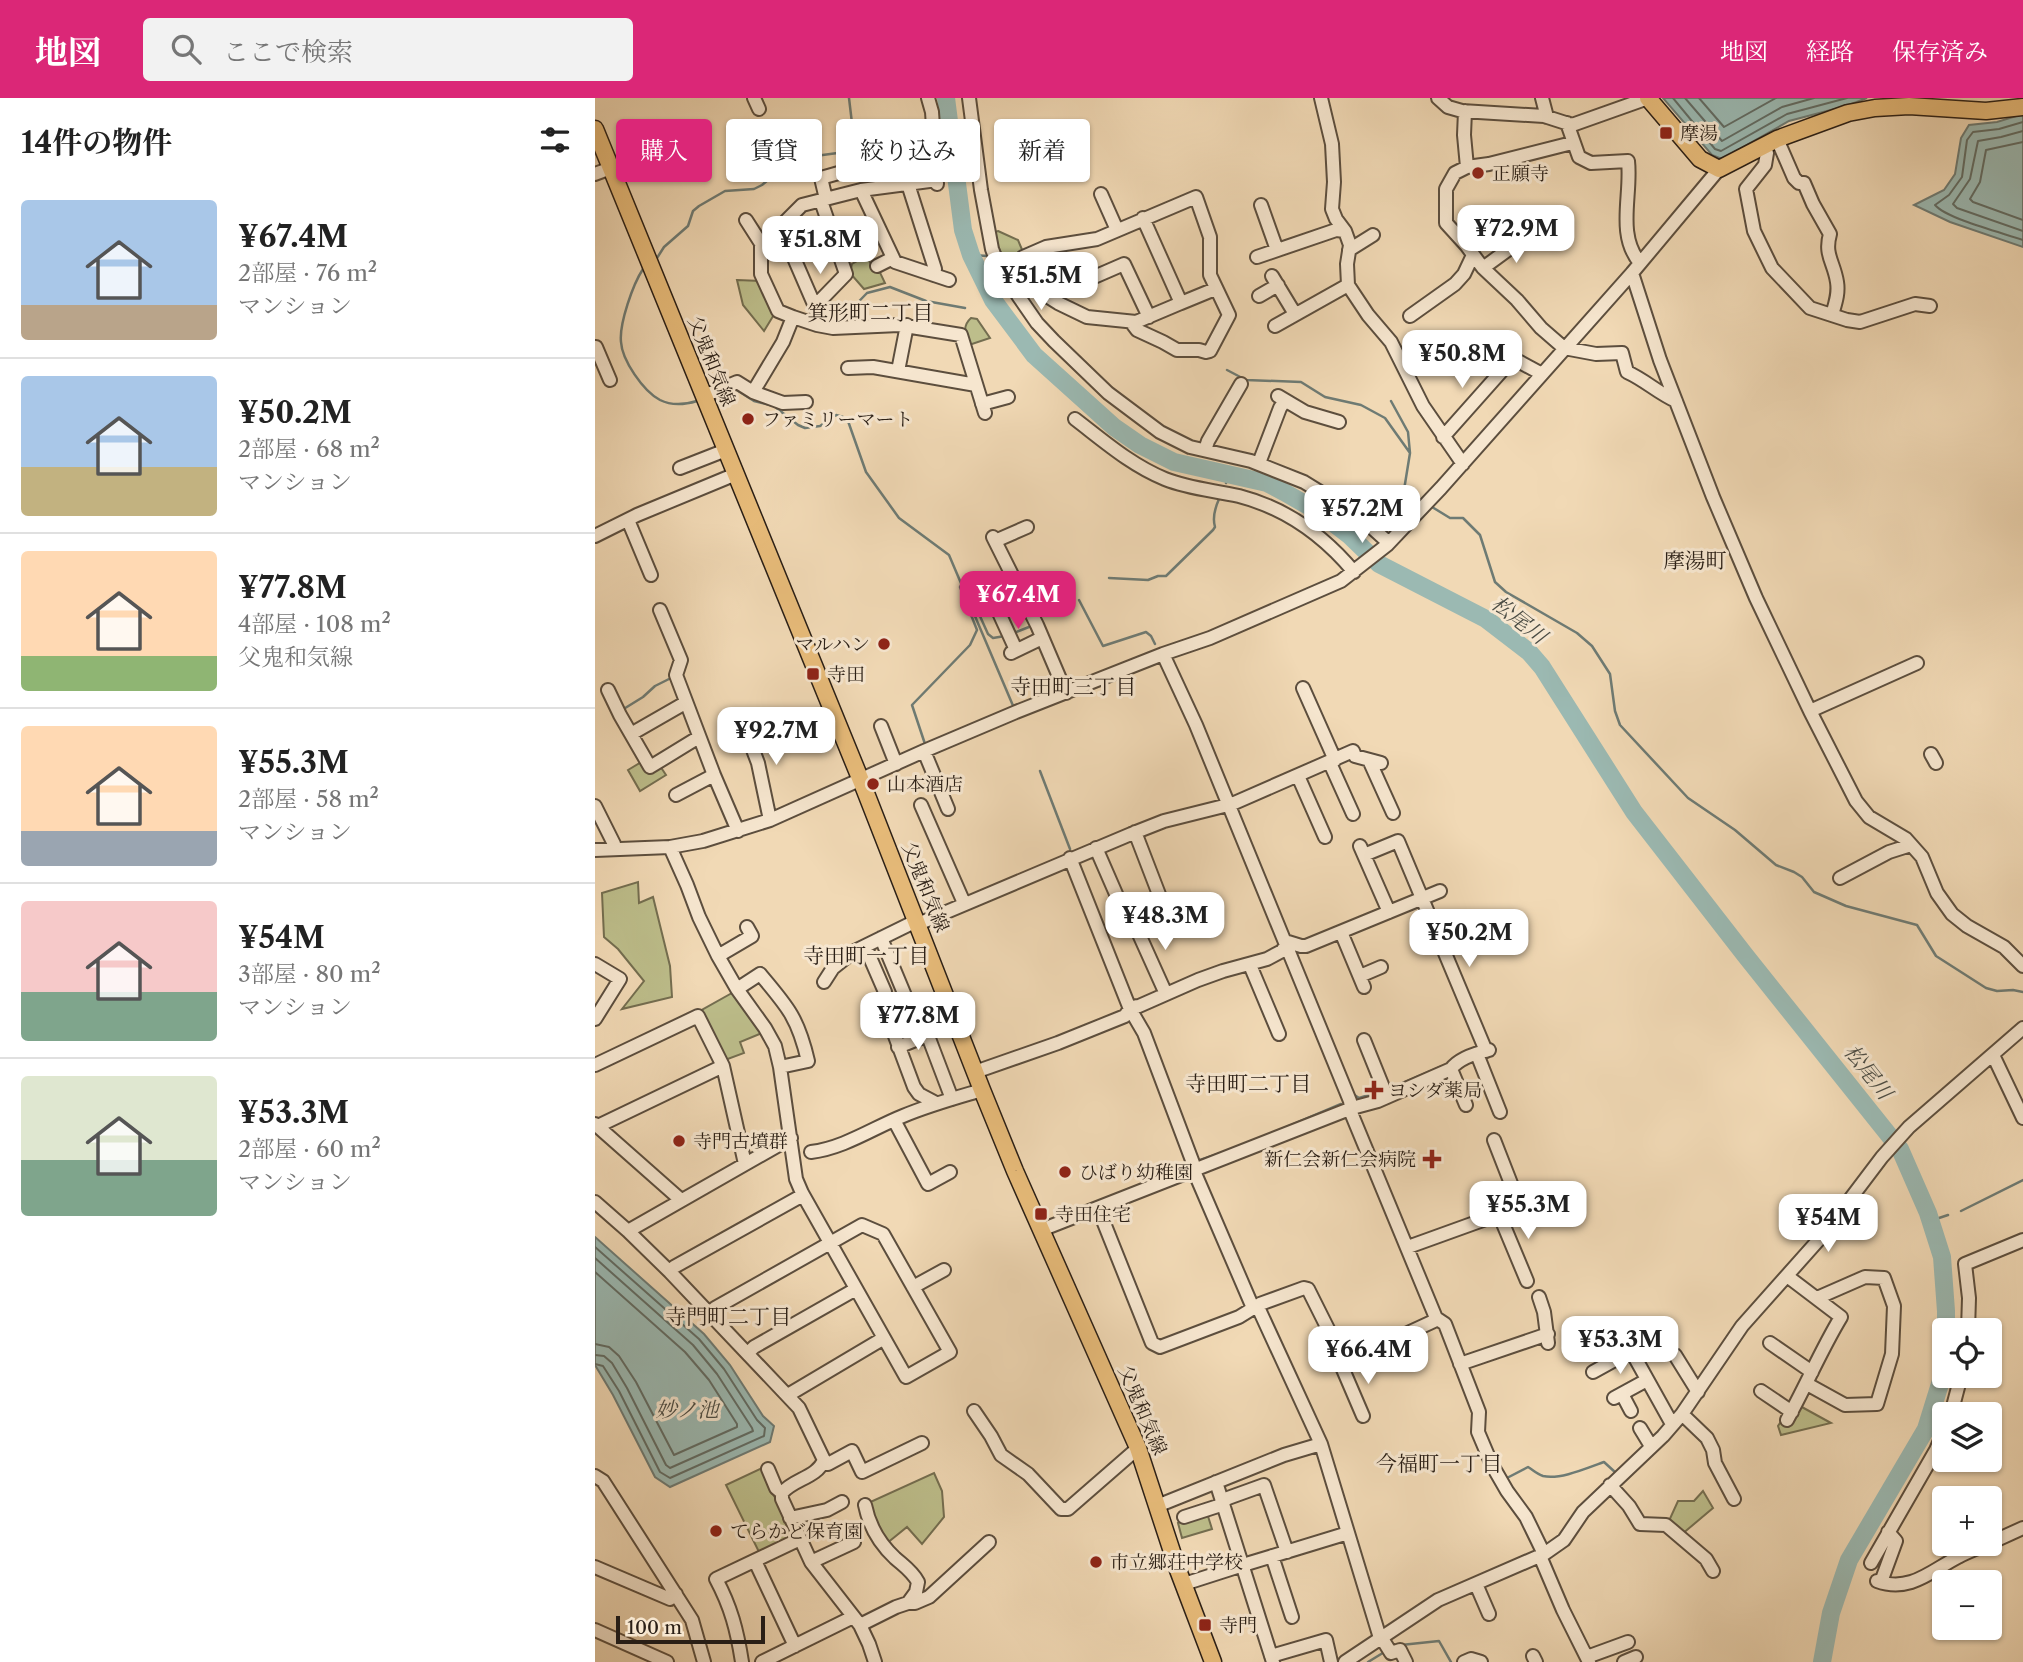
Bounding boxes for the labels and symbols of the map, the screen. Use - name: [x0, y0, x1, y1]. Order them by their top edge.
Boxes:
- place label: 摩湯: [1680, 122, 1718, 145]
- marker: 摩湯: [1658, 125, 1674, 141]
- place label: 正願寺: [1492, 162, 1549, 185]
- marker: 正願寺: [1470, 165, 1486, 181]
- pin: ¥72.9M: [1459, 206, 1573, 265]
- pin: ¥51.8M: [763, 216, 877, 276]
- pin: ¥51.5M: [984, 252, 1098, 312]
- district label: 箕形町二丁目: [807, 300, 933, 325]
- street label: 父鬼和気線: [683, 313, 740, 410]
- pin: ¥50.8M: [1405, 330, 1519, 390]
- place label: ファミリーマート: [762, 408, 914, 431]
- marker: ファミリーマート: [740, 411, 756, 427]
- pin: ¥57.2M: [1305, 486, 1419, 545]
- district label: 摩湯町: [1664, 548, 1727, 573]
- pin: ¥67.4M: [961, 572, 1075, 631]
- water label: 松尾川: [1487, 590, 1553, 650]
- place label: マルハン: [795, 633, 870, 656]
- marker: マルハン: [876, 636, 892, 652]
- place label: 寺田: [827, 663, 865, 686]
- marker: 寺田: [805, 666, 821, 682]
- district label: 寺田町三丁目: [1010, 674, 1136, 699]
- pin: ¥92.7M: [719, 708, 833, 767]
- place label: 山本酒店: [887, 773, 963, 796]
- marker: 山本酒店: [865, 776, 881, 792]
- street label: 父鬼和気線: [897, 839, 954, 936]
- pin: ¥48.3M: [1108, 892, 1222, 952]
- pin: ¥50.2M: [1412, 910, 1526, 969]
- district label: 寺田町一丁目: [803, 943, 929, 968]
- pin: ¥77.8M: [861, 992, 975, 1052]
- water label: 松尾川: [1839, 1039, 1899, 1106]
- district label: 寺田町二丁目: [1185, 1071, 1311, 1096]
- place label: ヨシダ薬局: [1388, 1079, 1482, 1102]
- marker: ヨシダ薬局: [1366, 1082, 1382, 1098]
- place label: 寺門古墳群: [693, 1130, 788, 1153]
- marker: 寺門古墳群: [671, 1133, 687, 1149]
- place label: 新仁会新仁会病院: [1264, 1148, 1416, 1171]
- marker: 新仁会新仁会病院: [1422, 1149, 1442, 1169]
- place label: ひばり幼稚園: [1079, 1161, 1193, 1184]
- marker: ひばり幼稚園: [1057, 1164, 1073, 1180]
- pin: ¥55.3M: [1471, 1182, 1585, 1241]
- pin: ¥54M: [1787, 1194, 1869, 1254]
- place label: 寺田住宅: [1055, 1203, 1131, 1226]
- marker: 寺田住宅: [1033, 1206, 1049, 1222]
- district label: 寺門町二丁目: [665, 1304, 791, 1329]
- pin: ¥53.3M: [1563, 1316, 1677, 1376]
- pin: ¥66.4M: [1311, 1326, 1425, 1386]
- street label: 父鬼和気線: [1113, 1362, 1172, 1458]
- water label: 妙ノ池: [656, 1397, 720, 1422]
- district label: 今福町一丁目: [1376, 1451, 1502, 1476]
- place label: てらかど保育園: [730, 1520, 863, 1543]
- marker: てらかど保育園: [708, 1523, 724, 1539]
- place label: 市立郷荘中学校: [1110, 1551, 1243, 1574]
- marker: 市立郷荘中学校: [1088, 1554, 1104, 1570]
- scale bar: [616, 1613, 765, 1645]
- place label: 寺門: [1219, 1614, 1257, 1637]
- marker: 寺門: [1197, 1617, 1213, 1633]

